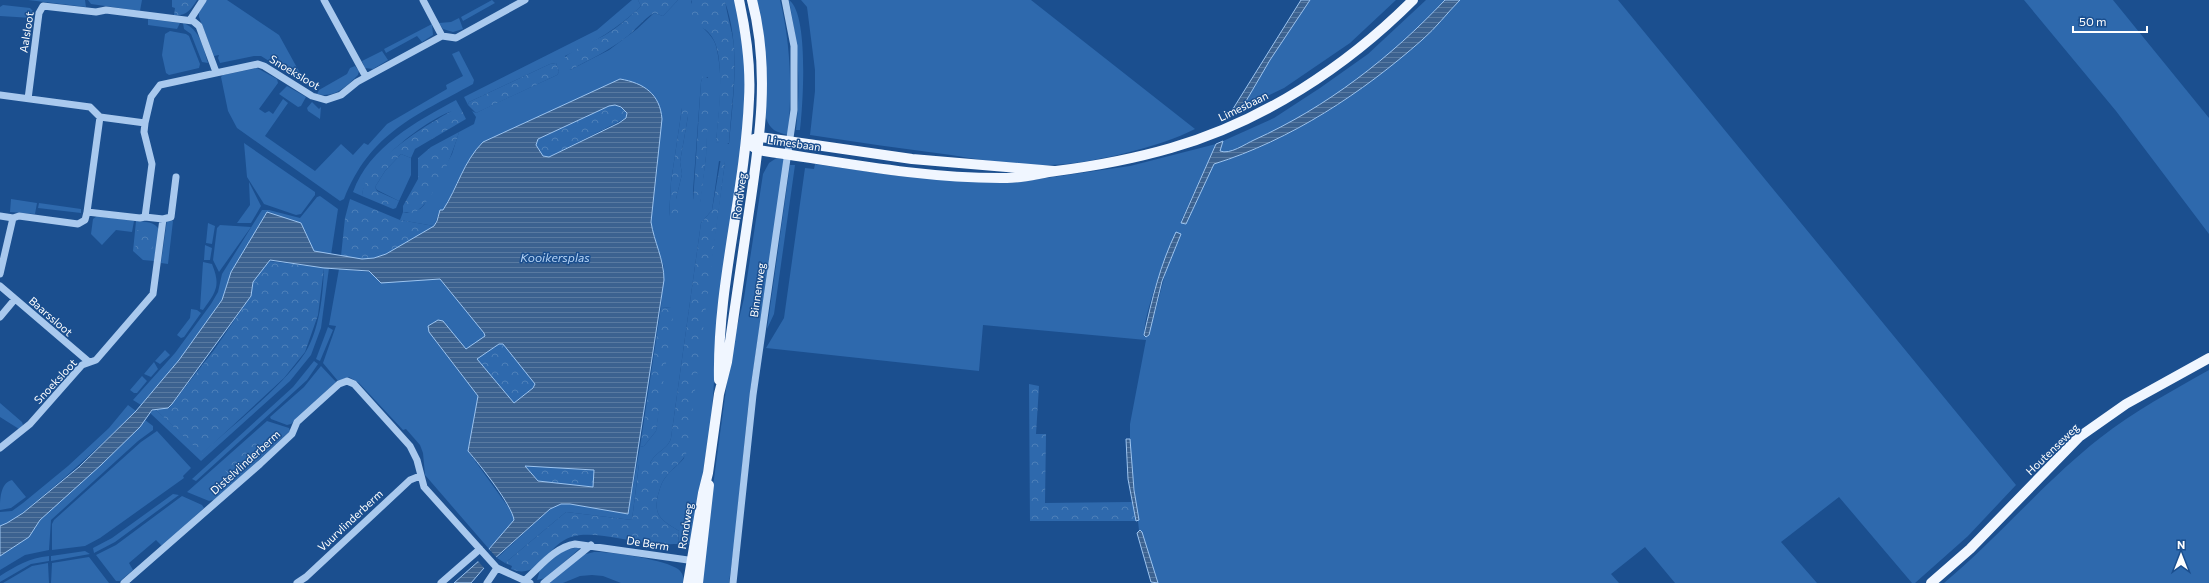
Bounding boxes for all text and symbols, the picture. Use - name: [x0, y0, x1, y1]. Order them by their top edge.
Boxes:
- scale bar: [2073, 8, 2147, 34]
- street label: Aalsloot: [16, 10, 36, 53]
- text: 50 m: [2079, 14, 2107, 28]
- street label: Snoeksloot: [267, 52, 323, 92]
- street label: Limesbaan: [1216, 88, 1270, 124]
- street label: Limesbaan: [766, 133, 822, 153]
- street label: Rondweg: [729, 172, 749, 220]
- water label: Kooikersplas: [520, 250, 590, 264]
- street label: Binnenweg: [747, 262, 767, 318]
- street label: Baarssloot: [27, 294, 76, 339]
- street label: Snoeksloot: [31, 356, 79, 406]
- street label: Houtenseweg: [2023, 420, 2081, 477]
- street label: Distelvlinderberm: [207, 427, 283, 497]
- street label: Vuurvlinderberm: [315, 487, 385, 553]
- street label: Rondweg: [675, 502, 695, 550]
- street label: De Berm: [626, 533, 670, 553]
- north arrow: [2161, 535, 2201, 575]
- text: N: [2177, 538, 2185, 551]

